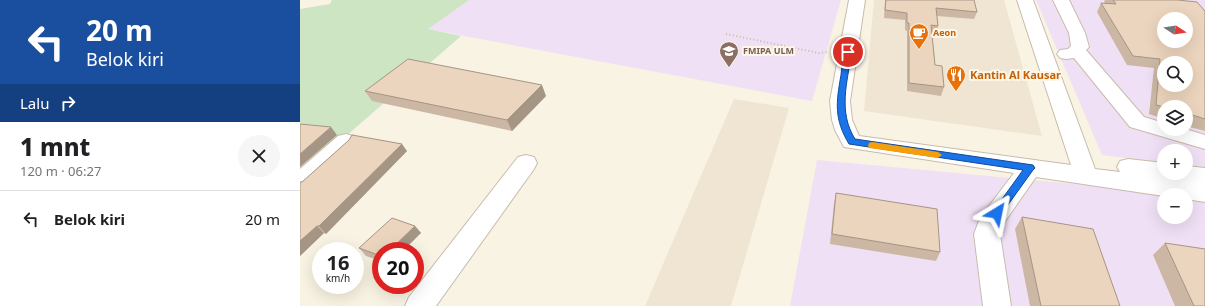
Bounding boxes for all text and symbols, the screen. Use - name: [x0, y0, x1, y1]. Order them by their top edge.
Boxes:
- text: 20 m: [86, 11, 153, 49]
- north arrow: [1157, 12, 1193, 48]
- map controls: [1157, 12, 1193, 224]
- icon: left: [20, 16, 72, 68]
- cafe icon: Aeon: [908, 22, 930, 50]
- place label: Aeon: [933, 26, 956, 39]
- pin: [831, 35, 865, 69]
- school or university icon: FMIPA ULM: [718, 40, 740, 68]
- icon: arrive: [837, 41, 859, 63]
- place label: FMIPA ULM: [743, 44, 794, 57]
- text: Belok kiri: [86, 47, 164, 71]
- button: search: [1157, 56, 1193, 92]
- restaurant icon: Kantin Al Kausar: [945, 64, 967, 92]
- place label: Kantin Al Kausar: [970, 67, 1061, 82]
- icon: right: [57, 92, 79, 114]
- text: Lalu: [20, 93, 49, 113]
- button: layers: [1157, 100, 1193, 136]
- text: 1 mnt: [20, 130, 90, 163]
- button: close: [238, 135, 280, 177]
- button: +: [1157, 144, 1193, 180]
- text: 120 m · 06:27: [20, 162, 101, 180]
- button: −: [1157, 188, 1193, 224]
- position arrow: [976, 192, 1018, 234]
- icon: left: [20, 208, 42, 230]
- text: Belok kiri: [54, 209, 125, 229]
- text: 20 m: [245, 209, 280, 229]
- speed limit sign: 20: [372, 242, 424, 294]
- text: 16: [327, 249, 349, 276]
- text: km/h: [326, 271, 350, 285]

